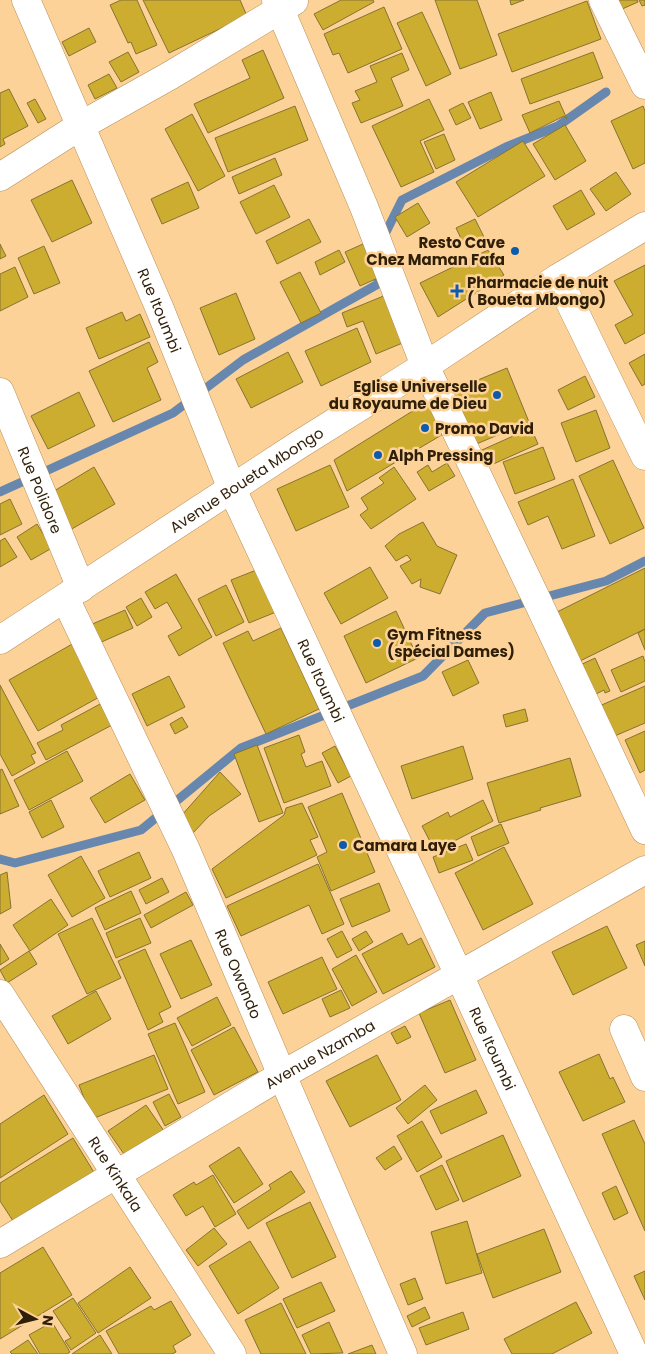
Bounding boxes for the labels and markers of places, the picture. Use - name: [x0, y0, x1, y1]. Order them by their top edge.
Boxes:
- place label: Resto Cave Chez Maman Fafa: [366, 232, 505, 270]
- marker: Resto Cave Chez Maman Fafa: [509, 245, 521, 257]
- place label: Pharmacie de nuit ( Boueta Mbongo): [467, 272, 608, 310]
- marker: Pharmacie de nuit ( Boueta Mbongo): [451, 285, 463, 297]
- place label: Eglise Universelle du Royaume de Dieu: [329, 376, 487, 414]
- marker: Eglise Universelle du Royaume de Dieu: [491, 389, 503, 401]
- place label: Promo David: [435, 418, 534, 439]
- marker: Promo David: [419, 422, 431, 434]
- place label: Alph Pressing: [388, 445, 493, 466]
- marker: Alph Pressing: [372, 449, 384, 461]
- place label: Gym Fitness (spécial Dames): [387, 624, 515, 662]
- marker: Gym Fitness (spécial Dames): [371, 637, 383, 649]
- place label: Camara Laye: [353, 835, 457, 856]
- marker: Camara Laye: [337, 839, 349, 851]

